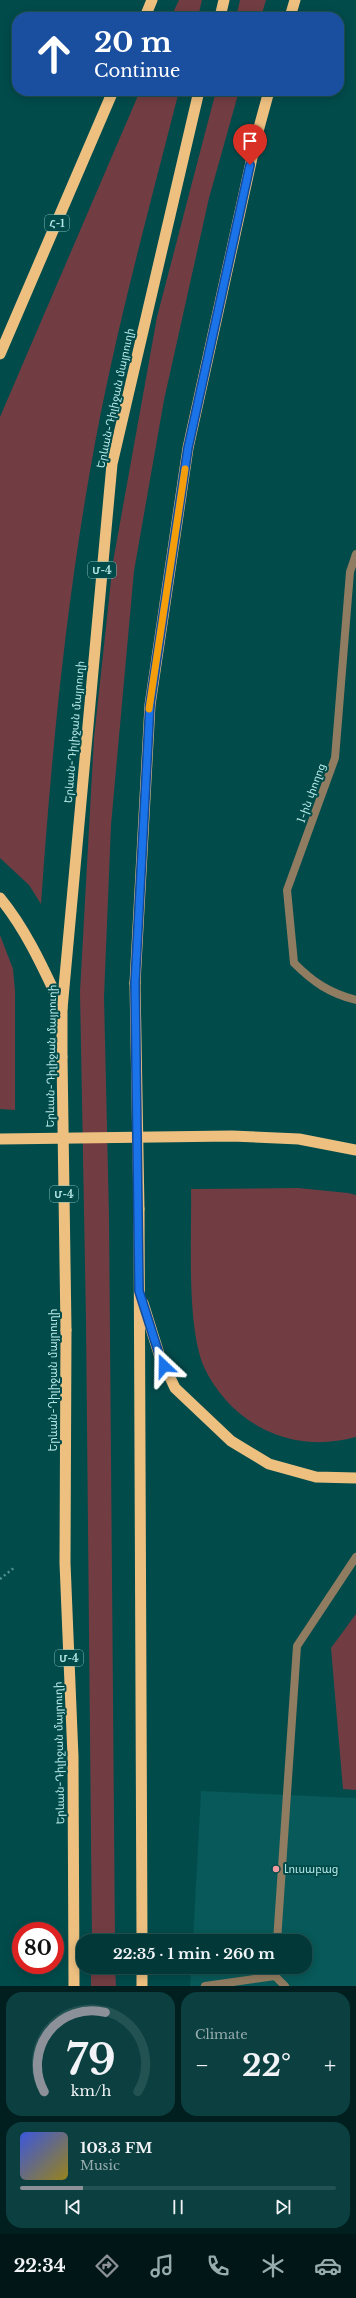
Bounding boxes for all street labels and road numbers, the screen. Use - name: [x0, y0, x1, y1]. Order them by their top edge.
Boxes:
- road number: Հ-1: [45, 215, 69, 231]
- street label: Երևան-Դիլիջան մայրուղի: [93, 327, 137, 469]
- road number: Մ-4: [88, 562, 116, 578]
- street label: Երևան-Դիլիջան մայրուղի: [61, 660, 87, 804]
- street label: 1-ին փողոց: [294, 761, 328, 825]
- street label: Երևան-Դիլիջան մայրուղի: [43, 984, 59, 1128]
- road number: Մ-4: [50, 1186, 78, 1202]
- street label: Երևան-Դիլիջան մայրուղի: [46, 1309, 60, 1451]
- road number: Մ-4: [55, 1650, 83, 1666]
- street label: Երևան-Դիլիջան մայրուղի: [51, 1681, 67, 1825]

